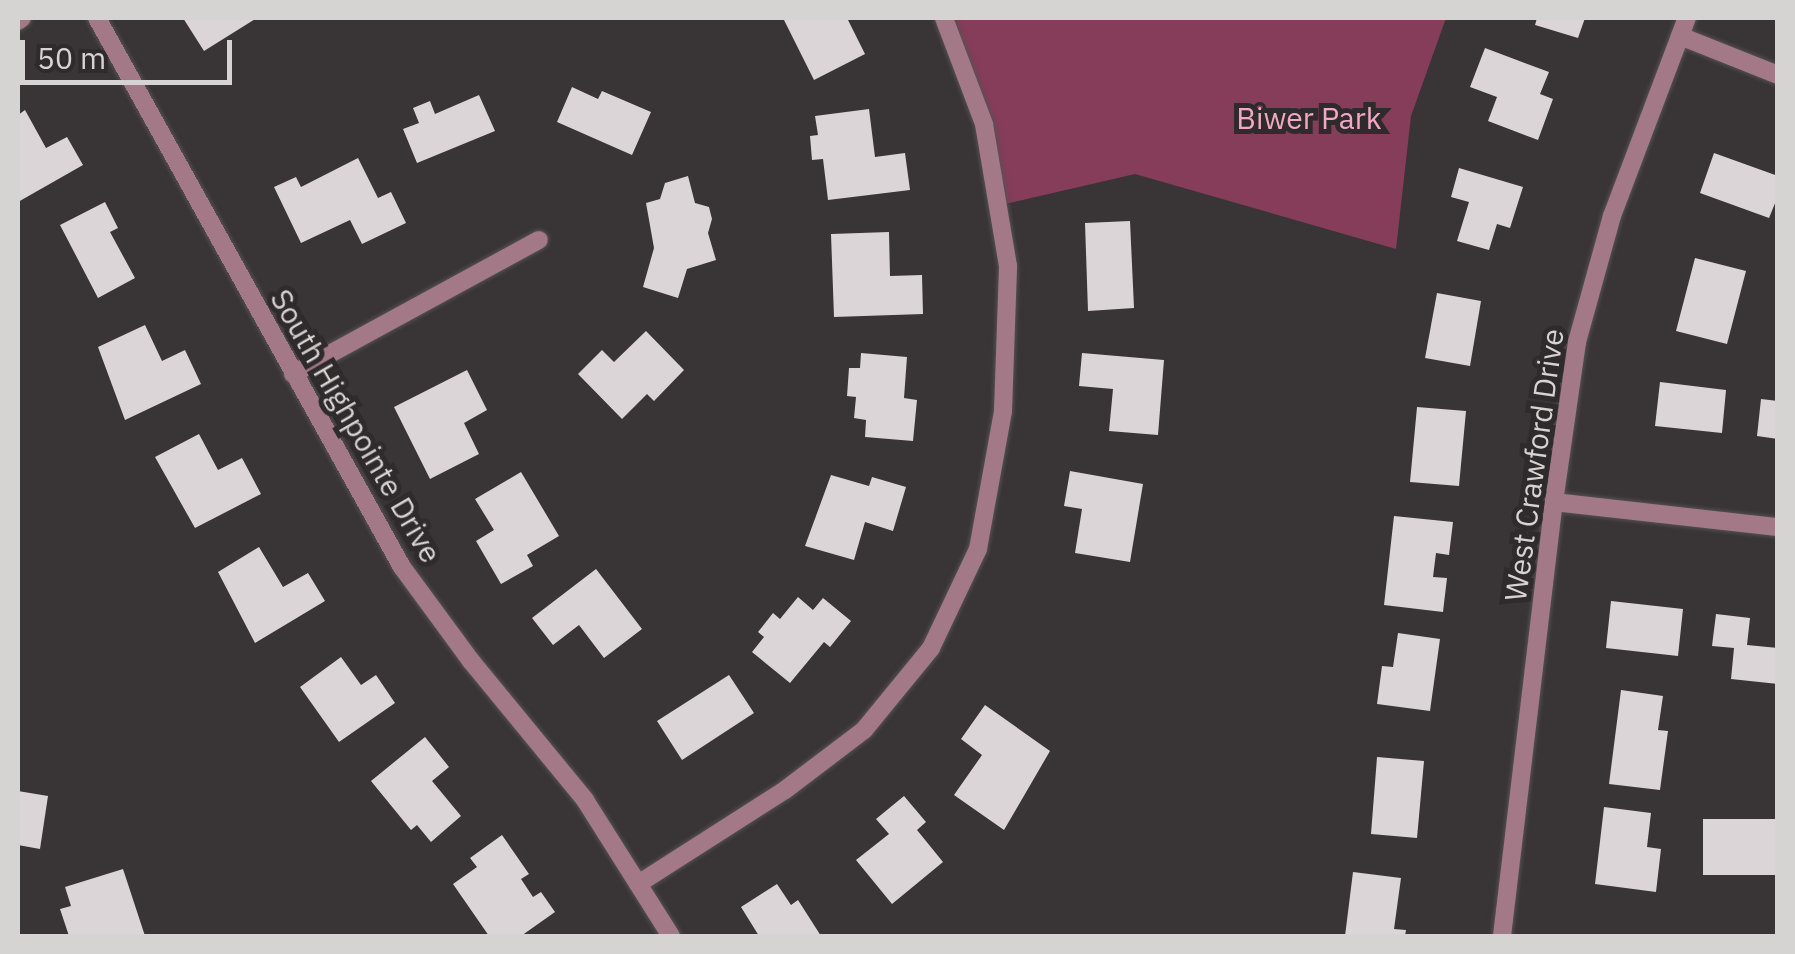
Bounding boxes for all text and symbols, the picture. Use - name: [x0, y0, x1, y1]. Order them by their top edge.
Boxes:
- scale bar: [25, 20, 238, 82]
- text: 50 m: [37, 38, 106, 77]
- park label: Biwer Park: [1236, 100, 1382, 136]
- street label: South Highpointe Drive: [263, 283, 449, 569]
- street label: West Crawford Drive: [1497, 327, 1571, 603]

